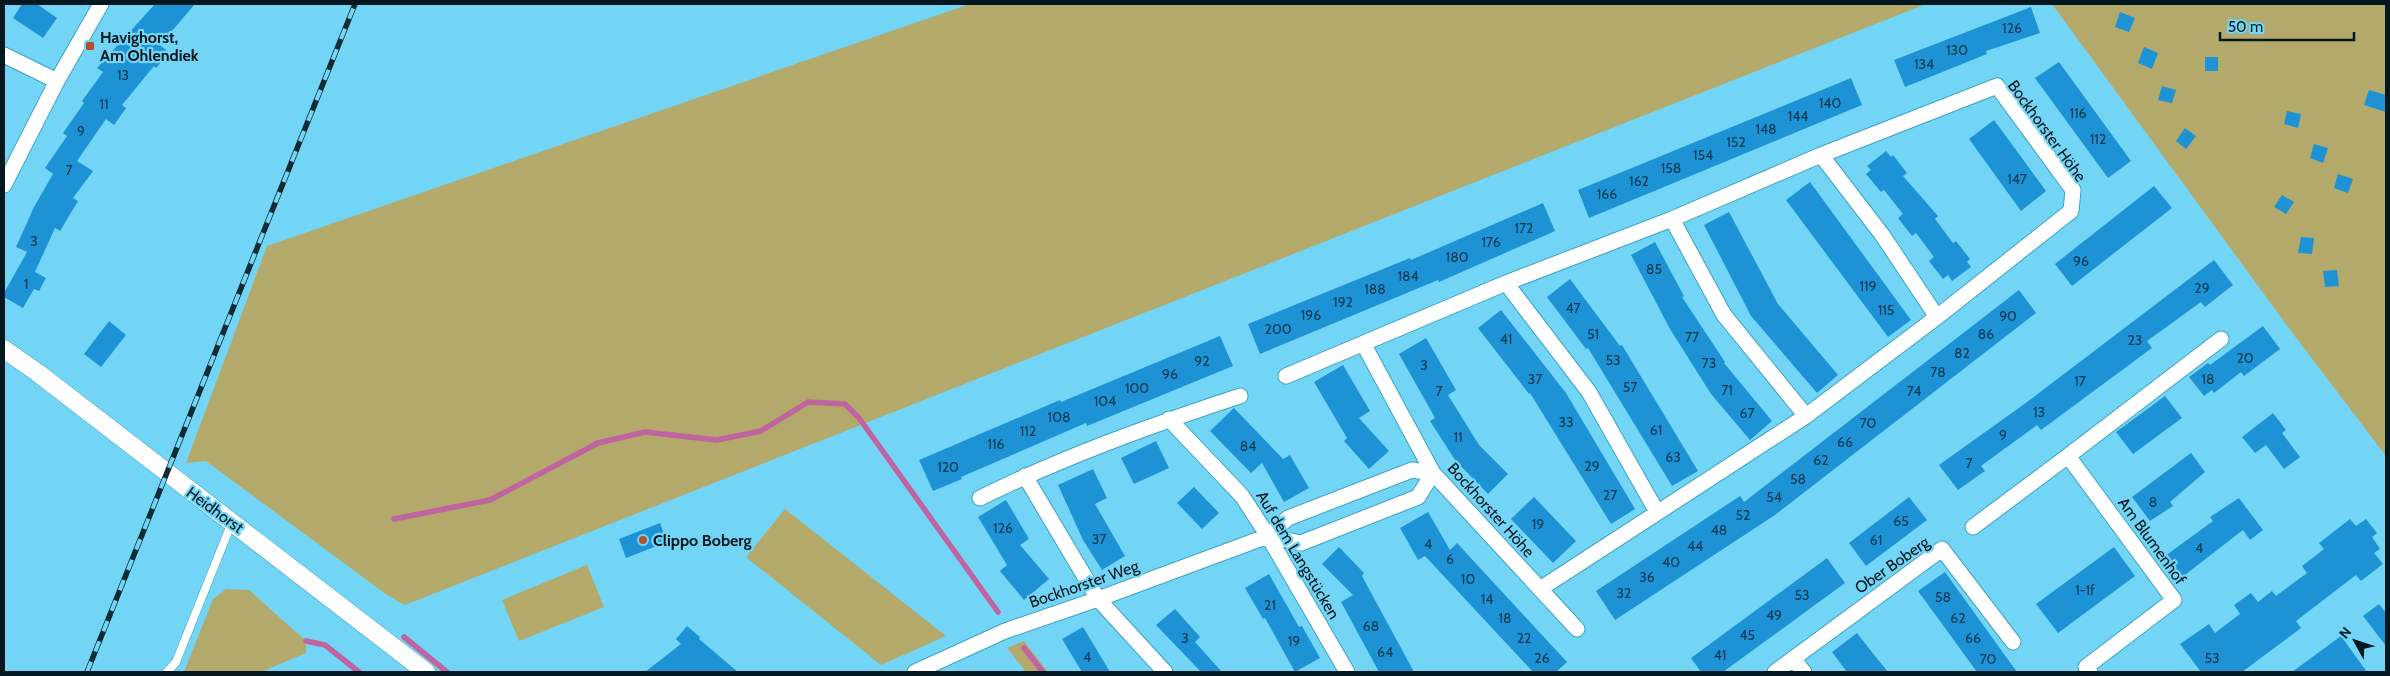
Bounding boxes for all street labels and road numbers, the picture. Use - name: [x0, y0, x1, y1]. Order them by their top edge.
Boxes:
- street label: Bockhorster Höhe: [2004, 77, 2090, 185]
- street label: Bockhorster Höhe: [1444, 459, 1538, 561]
- street label: Heidhorst: [183, 483, 248, 537]
- street label: Auf dem Langstücken: [1252, 488, 1344, 622]
- street label: Am Blumenhof: [2114, 494, 2190, 589]
- street label: Ober Boberg: [1851, 532, 1934, 598]
- street label: Bockhorster Weg: [1027, 556, 1142, 612]

